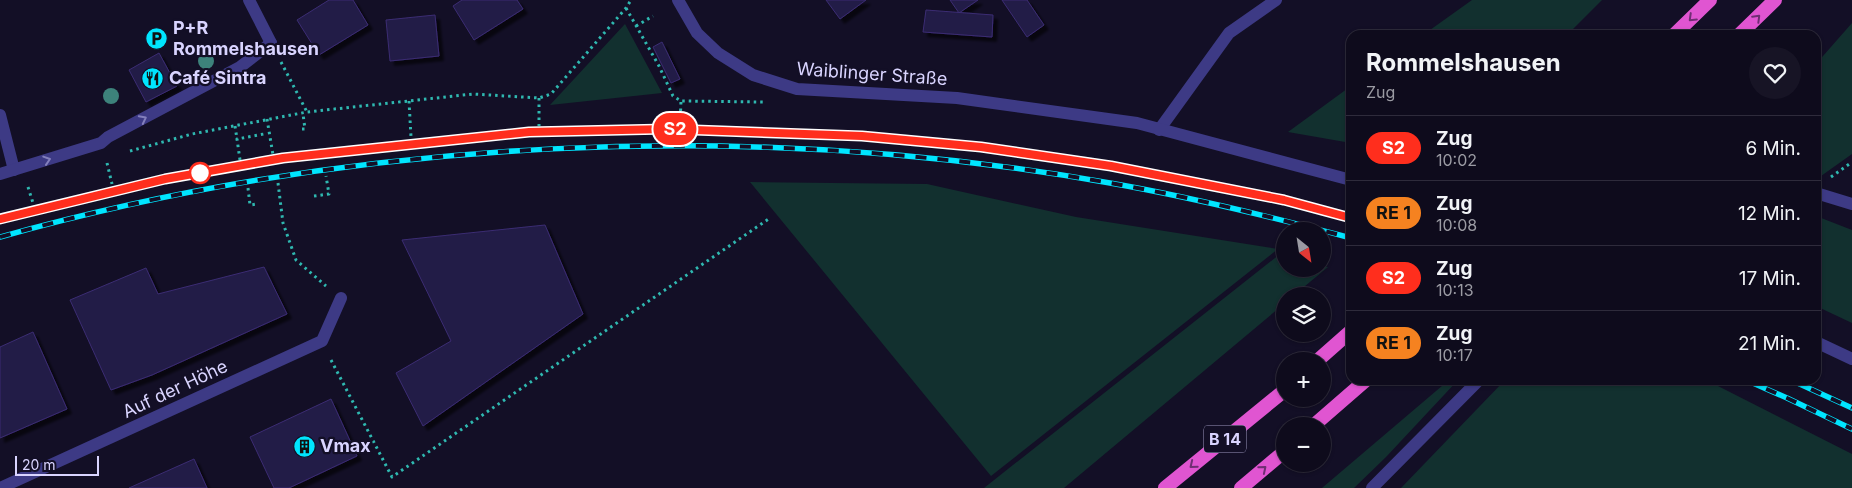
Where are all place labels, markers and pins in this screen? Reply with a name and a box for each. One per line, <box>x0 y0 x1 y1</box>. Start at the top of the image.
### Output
place label: P+R Rommelshausen <box>173 17 319 59</box>
parking icon: P+R Rommelshausen <box>145 26 169 50</box>
restaurant icon: Café Sintra <box>141 66 165 90</box>
place label: Café Sintra <box>169 67 267 88</box>
unlabelled marker <box>189 162 211 184</box>
building icon: Vmax <box>292 434 316 458</box>
place label: Vmax <box>320 435 371 456</box>

